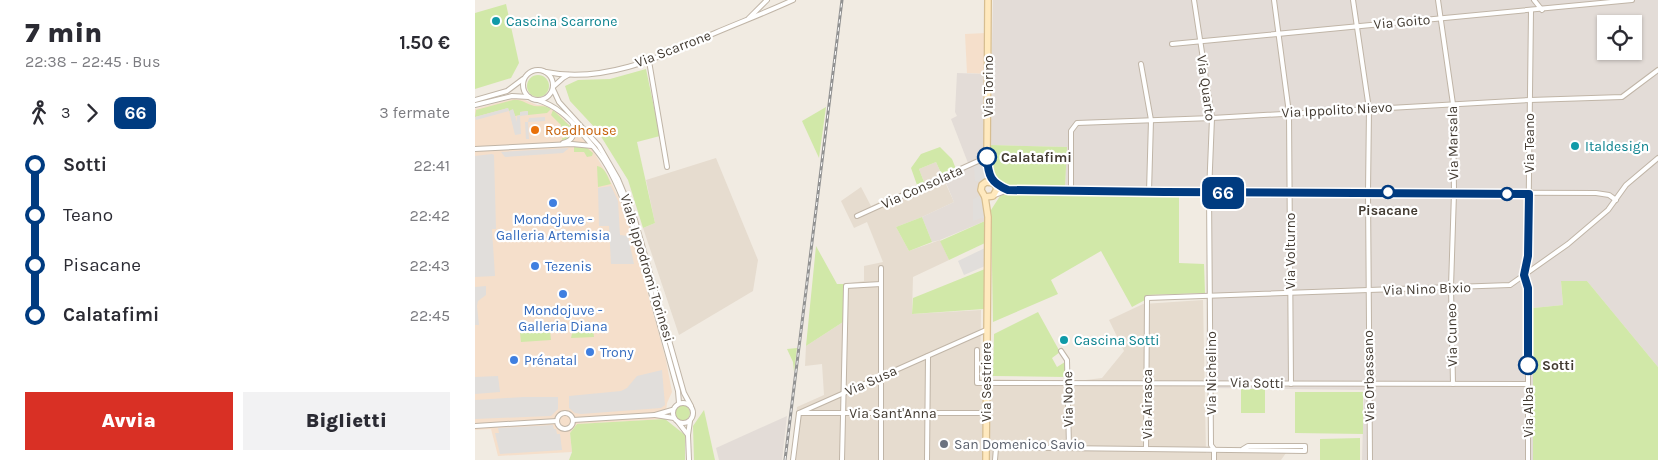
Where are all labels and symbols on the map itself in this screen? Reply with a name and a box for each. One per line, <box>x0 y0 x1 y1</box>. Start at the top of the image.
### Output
street label: Via Goito <box>1373 11 1431 33</box>
place label: Cascina Scarrone <box>506 13 617 30</box>
marker: Cascina Scarrone <box>490 15 502 27</box>
street label: Via Scarrone <box>633 27 713 71</box>
street label: Via Quarto <box>1193 54 1219 122</box>
street label: Via Torino <box>980 55 997 117</box>
street label: Via Ippolito Nievo <box>1281 99 1393 121</box>
street label: Via Marsala <box>1444 106 1462 180</box>
street label: Via Teano <box>1521 113 1538 173</box>
place label: Roadhouse <box>545 122 616 139</box>
marker: Roadhouse <box>529 124 541 136</box>
place label: Italdesign <box>1585 138 1649 155</box>
marker: Italdesign <box>1569 140 1581 152</box>
marker: Calatafimi <box>977 147 997 167</box>
place label: Calatafimi <box>1001 149 1072 166</box>
street label: Via Consolata <box>879 161 965 213</box>
line badge: 66 <box>1201 177 1245 209</box>
marker: Pisacane <box>1381 185 1395 199</box>
unlabelled marker <box>1500 187 1514 201</box>
street label: Viale Ippodromi Torinesi <box>616 192 678 344</box>
marker: Mondojuve - Galleria Artemisia <box>547 197 559 209</box>
place label: Pisacane <box>1358 202 1418 219</box>
place label: Mondojuve - Galleria Artemisia <box>496 211 610 244</box>
street label: Via Volturno <box>1282 213 1299 289</box>
place label: Tezenis <box>545 258 592 275</box>
marker: Tezenis <box>529 260 541 272</box>
street label: Via Nino Bixio <box>1383 279 1471 299</box>
marker: Mondojuve - Galleria Diana <box>557 288 569 300</box>
place label: Mondojuve - Galleria Diana <box>518 302 608 335</box>
street label: Via Cuneo <box>1443 303 1461 367</box>
street label: Via Orbassano <box>1360 330 1378 422</box>
street label: Via Nichelino <box>1203 331 1220 415</box>
place label: Cascina Sotti <box>1074 332 1159 349</box>
marker: Cascina Sotti <box>1058 334 1070 346</box>
street label: Via Sestriere <box>978 342 995 422</box>
place label: Trony <box>600 344 634 361</box>
marker: Trony <box>584 346 596 358</box>
place label: Prénatal <box>524 352 577 369</box>
marker: Prénatal <box>508 354 520 366</box>
marker: Sotti <box>1518 355 1538 375</box>
place label: Sotti <box>1542 357 1575 374</box>
street label: Via Susa <box>842 362 900 400</box>
street label: Via Airasca <box>1139 369 1156 439</box>
street label: Via None <box>1059 371 1077 427</box>
street label: Via Sotti <box>1230 374 1284 392</box>
street label: Via Alba <box>1520 386 1537 438</box>
street label: Via Sant'Anna <box>849 405 937 422</box>
place label: San Domenico Savio <box>954 436 1085 453</box>
marker: San Domenico Savio <box>938 438 950 450</box>

